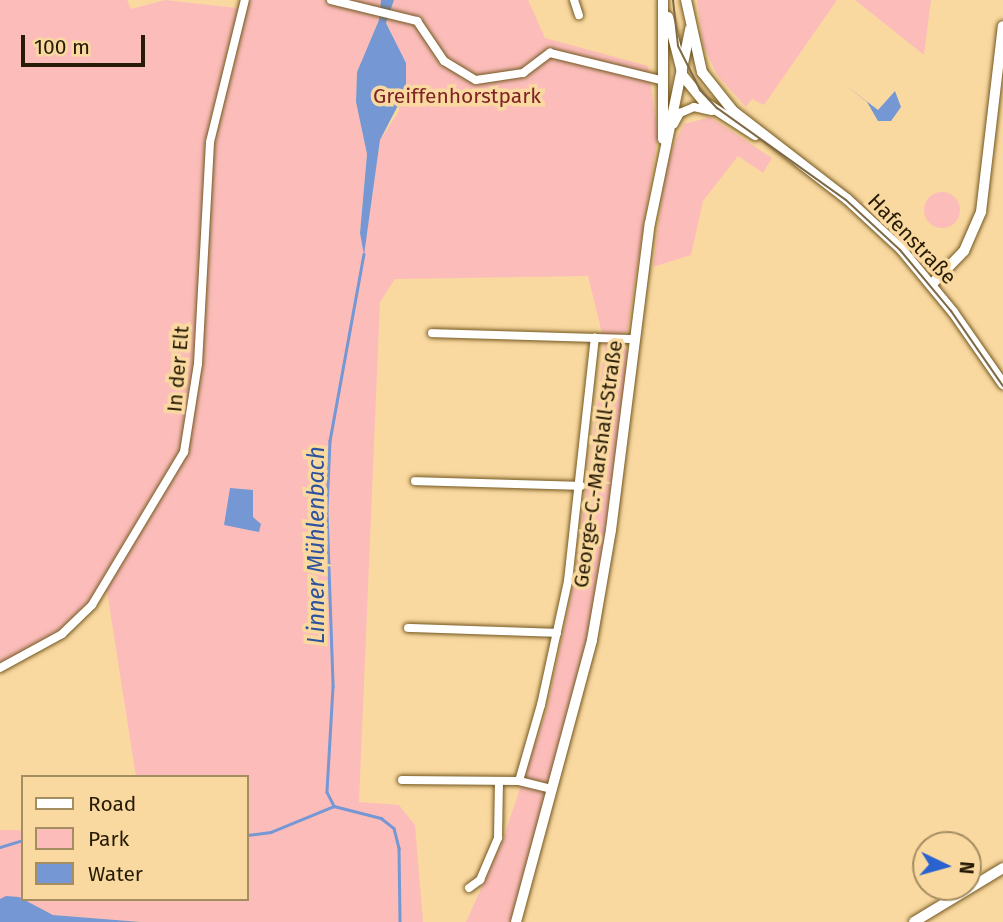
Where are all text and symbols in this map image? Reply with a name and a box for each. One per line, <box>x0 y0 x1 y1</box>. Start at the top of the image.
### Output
scale bar <box>24 21 149 65</box>
text: 100 m <box>34 34 90 60</box>
park label: Greiffenhorstpark <box>373 83 541 109</box>
street label: Hafenstraße <box>863 188 961 290</box>
street label: In der Elt <box>162 325 194 413</box>
street label: George-C.-Marshall-Straße <box>568 339 628 589</box>
water label: Linner Mühlenbach <box>302 446 330 644</box>
legend <box>21 775 248 901</box>
text: Road <box>88 791 136 817</box>
text: Park <box>88 826 129 852</box>
north arrow <box>912 831 982 901</box>
text: N <box>954 860 978 875</box>
text: Water <box>88 861 143 887</box>

